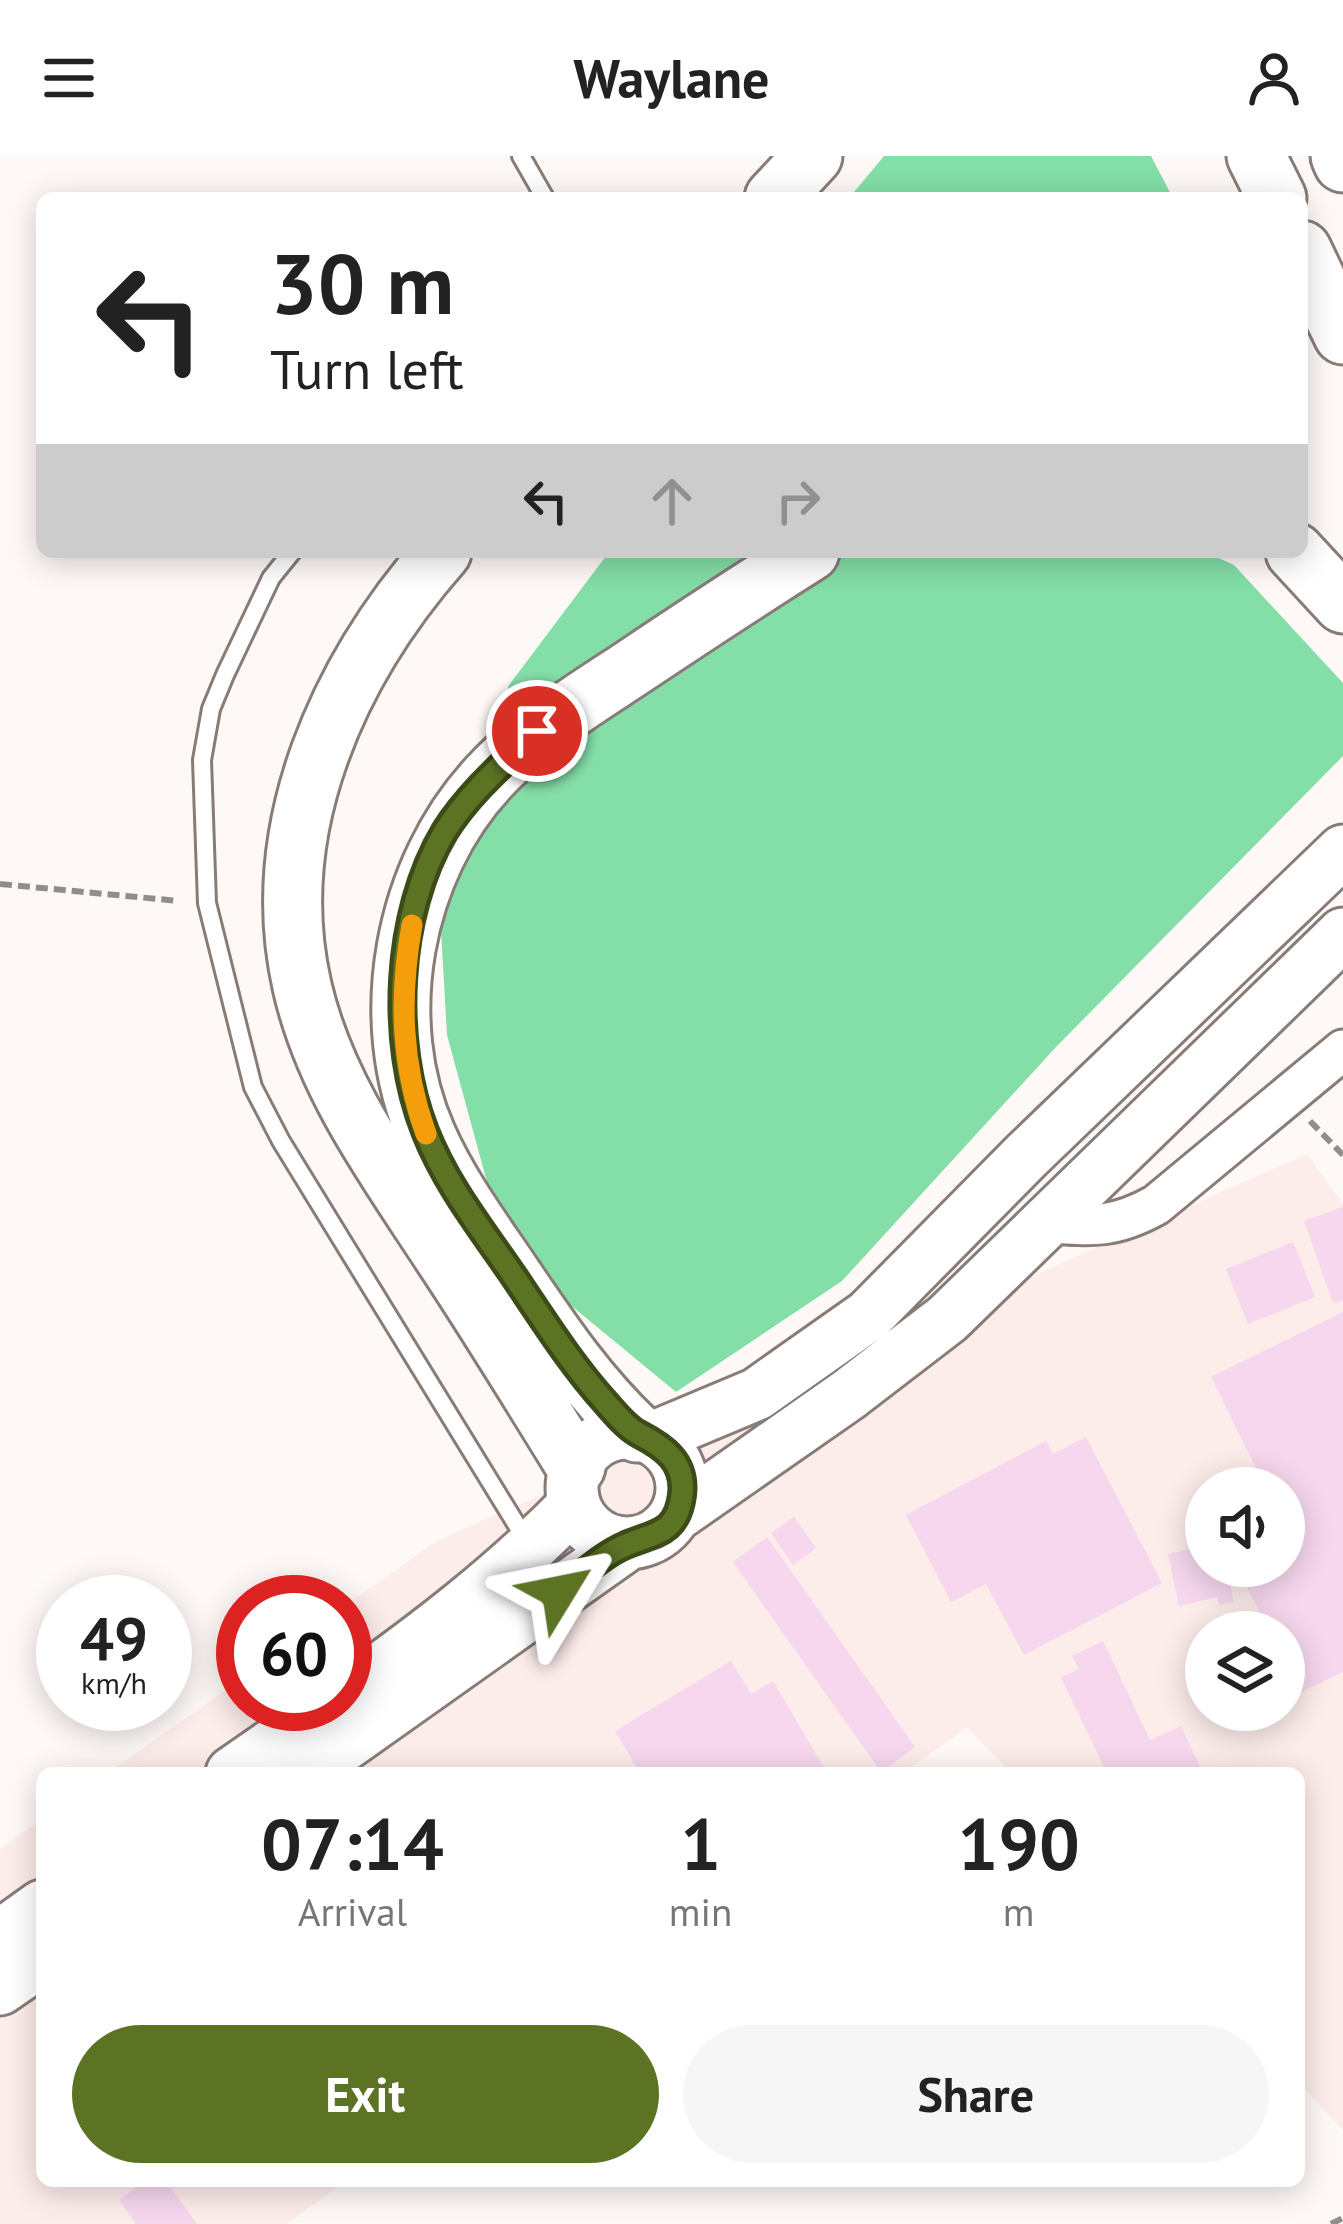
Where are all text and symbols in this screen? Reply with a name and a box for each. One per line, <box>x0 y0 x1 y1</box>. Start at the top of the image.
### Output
text: Waylane <box>573 43 770 113</box>
icon: menu <box>36 45 102 111</box>
icon: person <box>1241 45 1307 111</box>
text: 30 m <box>270 228 454 337</box>
icon: left <box>72 240 228 396</box>
text: Turn left <box>270 334 464 404</box>
icon: left <box>513 468 579 534</box>
icon: ahead <box>639 468 705 534</box>
icon: right <box>765 468 831 534</box>
pin <box>486 680 588 782</box>
icon: arrive <box>504 698 570 764</box>
map controls <box>1185 1467 1305 1731</box>
button: sound <box>1185 1467 1305 1587</box>
position arrow <box>496 1529 622 1655</box>
speed limit sign: 60 <box>216 1575 372 1731</box>
text: 49 <box>80 1599 148 1677</box>
button: layers <box>1185 1611 1305 1731</box>
text: km/h <box>81 1663 147 1702</box>
text: 07:14 <box>261 1797 444 1890</box>
text: 1 <box>680 1797 721 1890</box>
text: 190 <box>957 1797 1080 1890</box>
text: Arrival <box>298 1886 407 1937</box>
text: min <box>669 1886 732 1937</box>
text: m <box>1003 1886 1034 1937</box>
button: Exit <box>72 2025 659 2163</box>
button: Share <box>683 2025 1269 2163</box>

